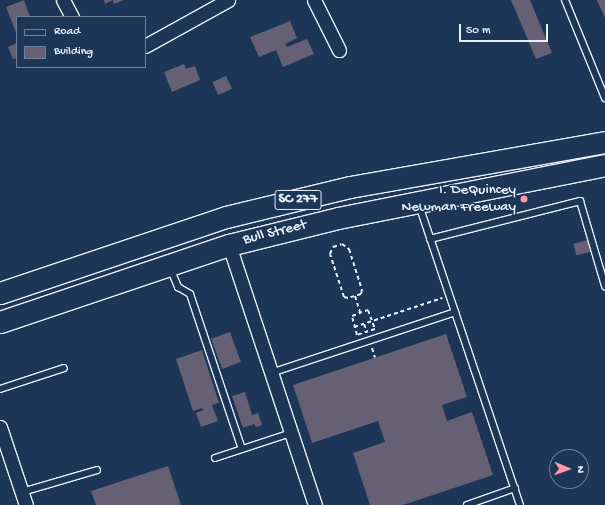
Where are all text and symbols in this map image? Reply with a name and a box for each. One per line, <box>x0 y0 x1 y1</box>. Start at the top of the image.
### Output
legend <box>16 16 146 68</box>
scale bar <box>461 16 550 42</box>
text: 50 m <box>466 24 491 38</box>
text: Road <box>54 25 80 39</box>
text: Building <box>54 45 93 59</box>
place label: I. DeQuincey Newman Freeway <box>401 181 516 216</box>
road number: SC 277 <box>274 188 322 212</box>
marker: I. DeQuincey Newman Freeway <box>519 194 529 204</box>
street label: Bull Street <box>241 216 309 250</box>
north arrow <box>549 449 589 489</box>
text: N <box>574 466 586 473</box>

